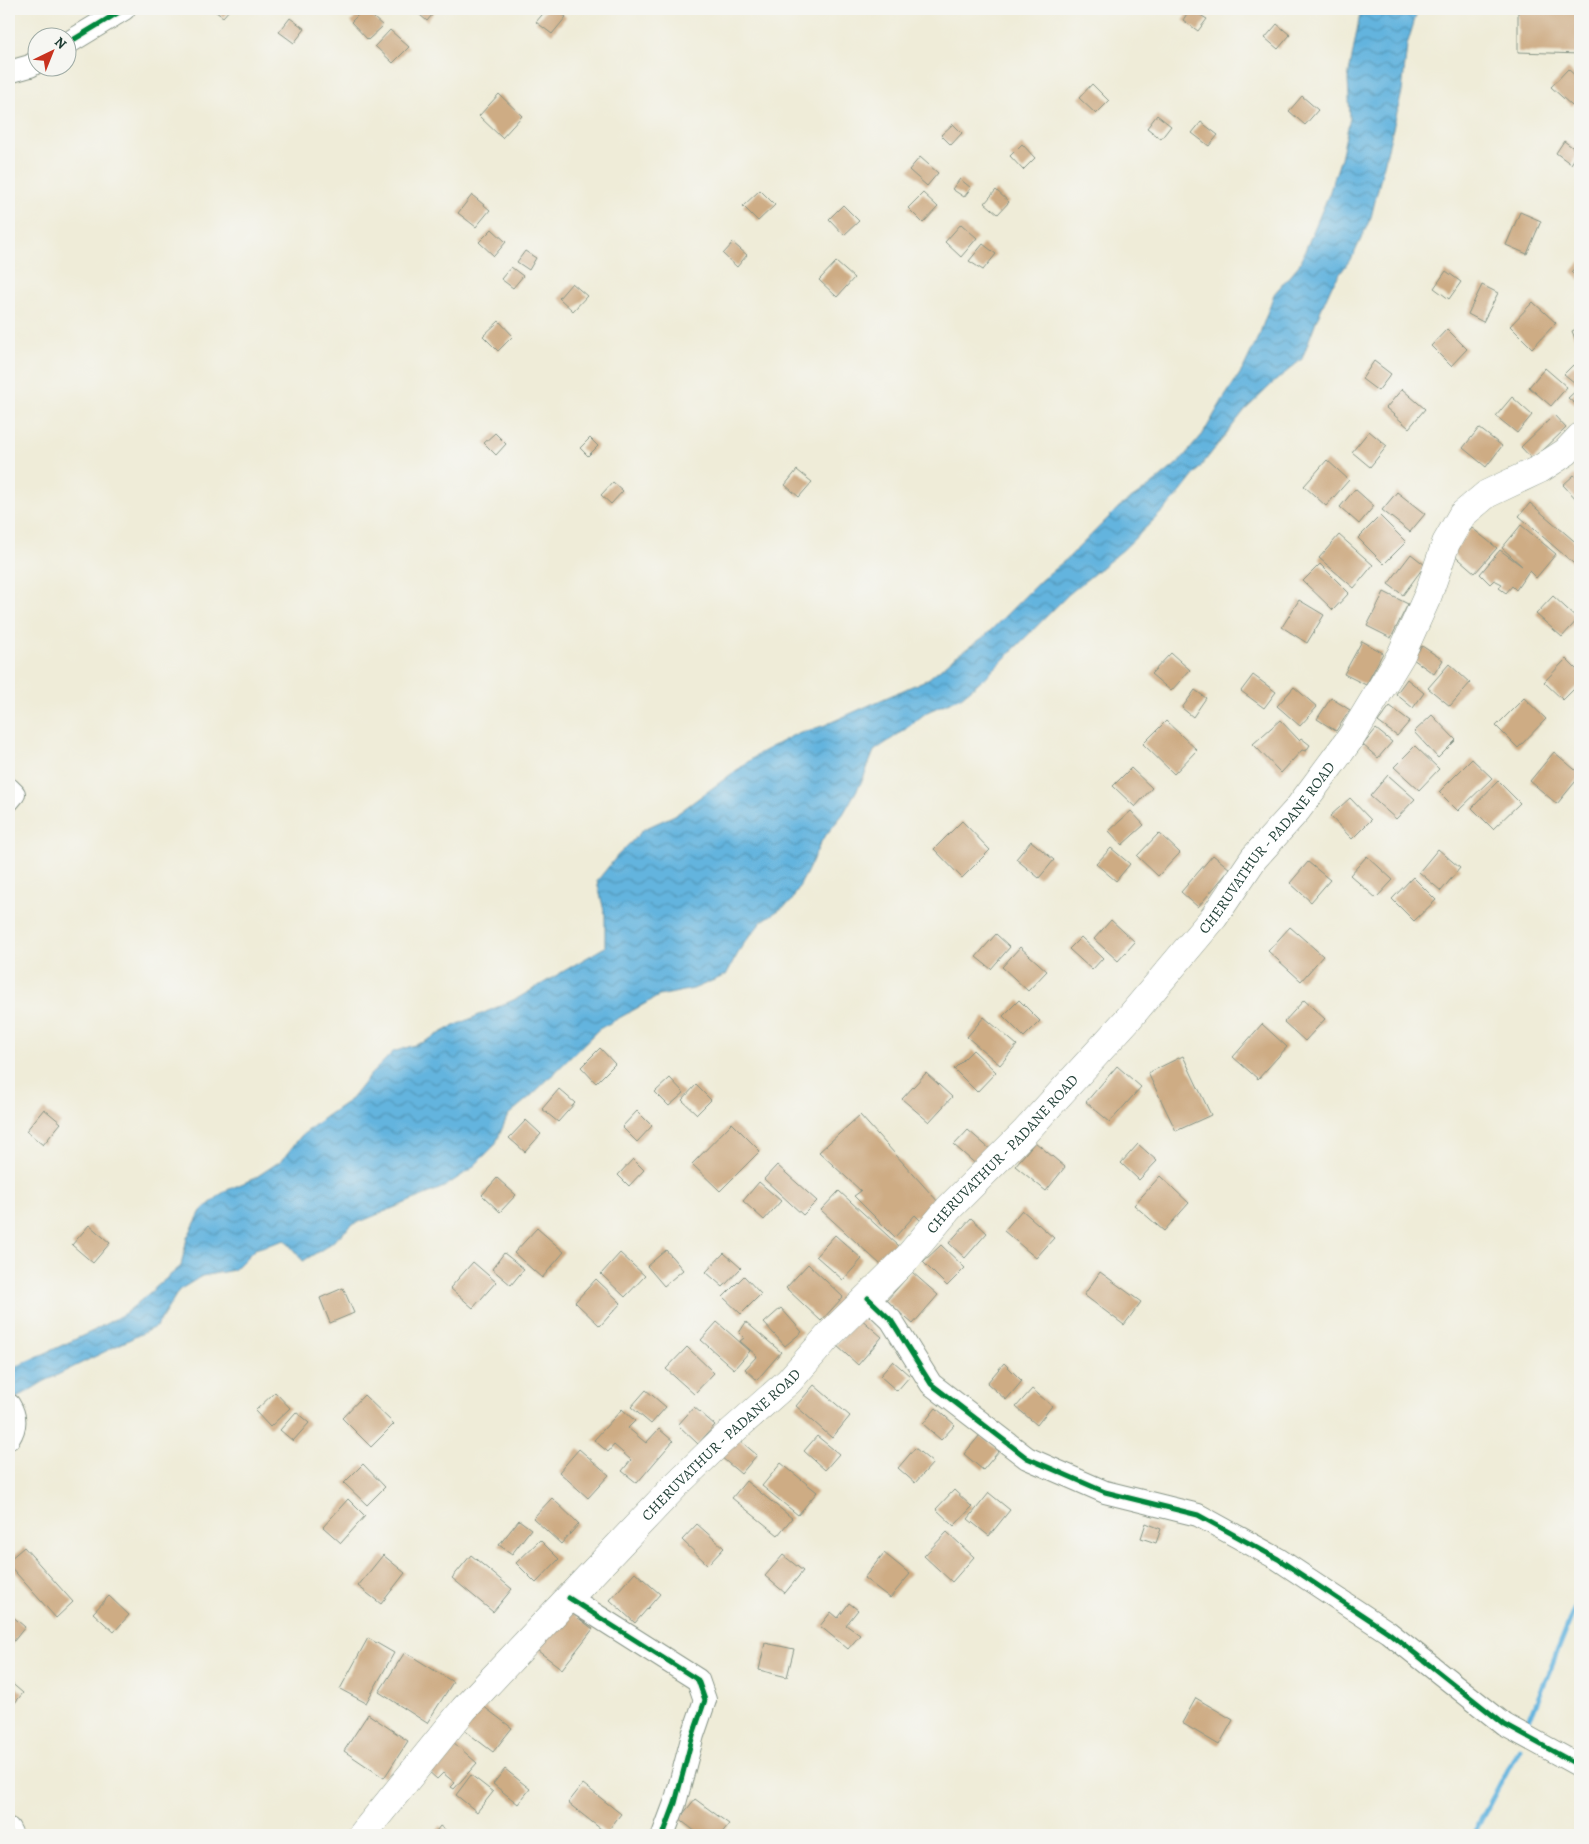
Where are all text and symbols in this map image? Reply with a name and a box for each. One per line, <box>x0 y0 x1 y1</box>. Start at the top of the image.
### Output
north arrow <box>28 28 78 78</box>
text: N <box>50 32 71 53</box>
street label: CHERUVATHUR - PADANE ROAD <box>1194 758 1339 938</box>
street label: CHERUVATHUR - PADANE ROAD <box>922 1070 1083 1238</box>
street label: CHERUVATHUR - PADANE ROAD <box>637 1365 805 1525</box>

